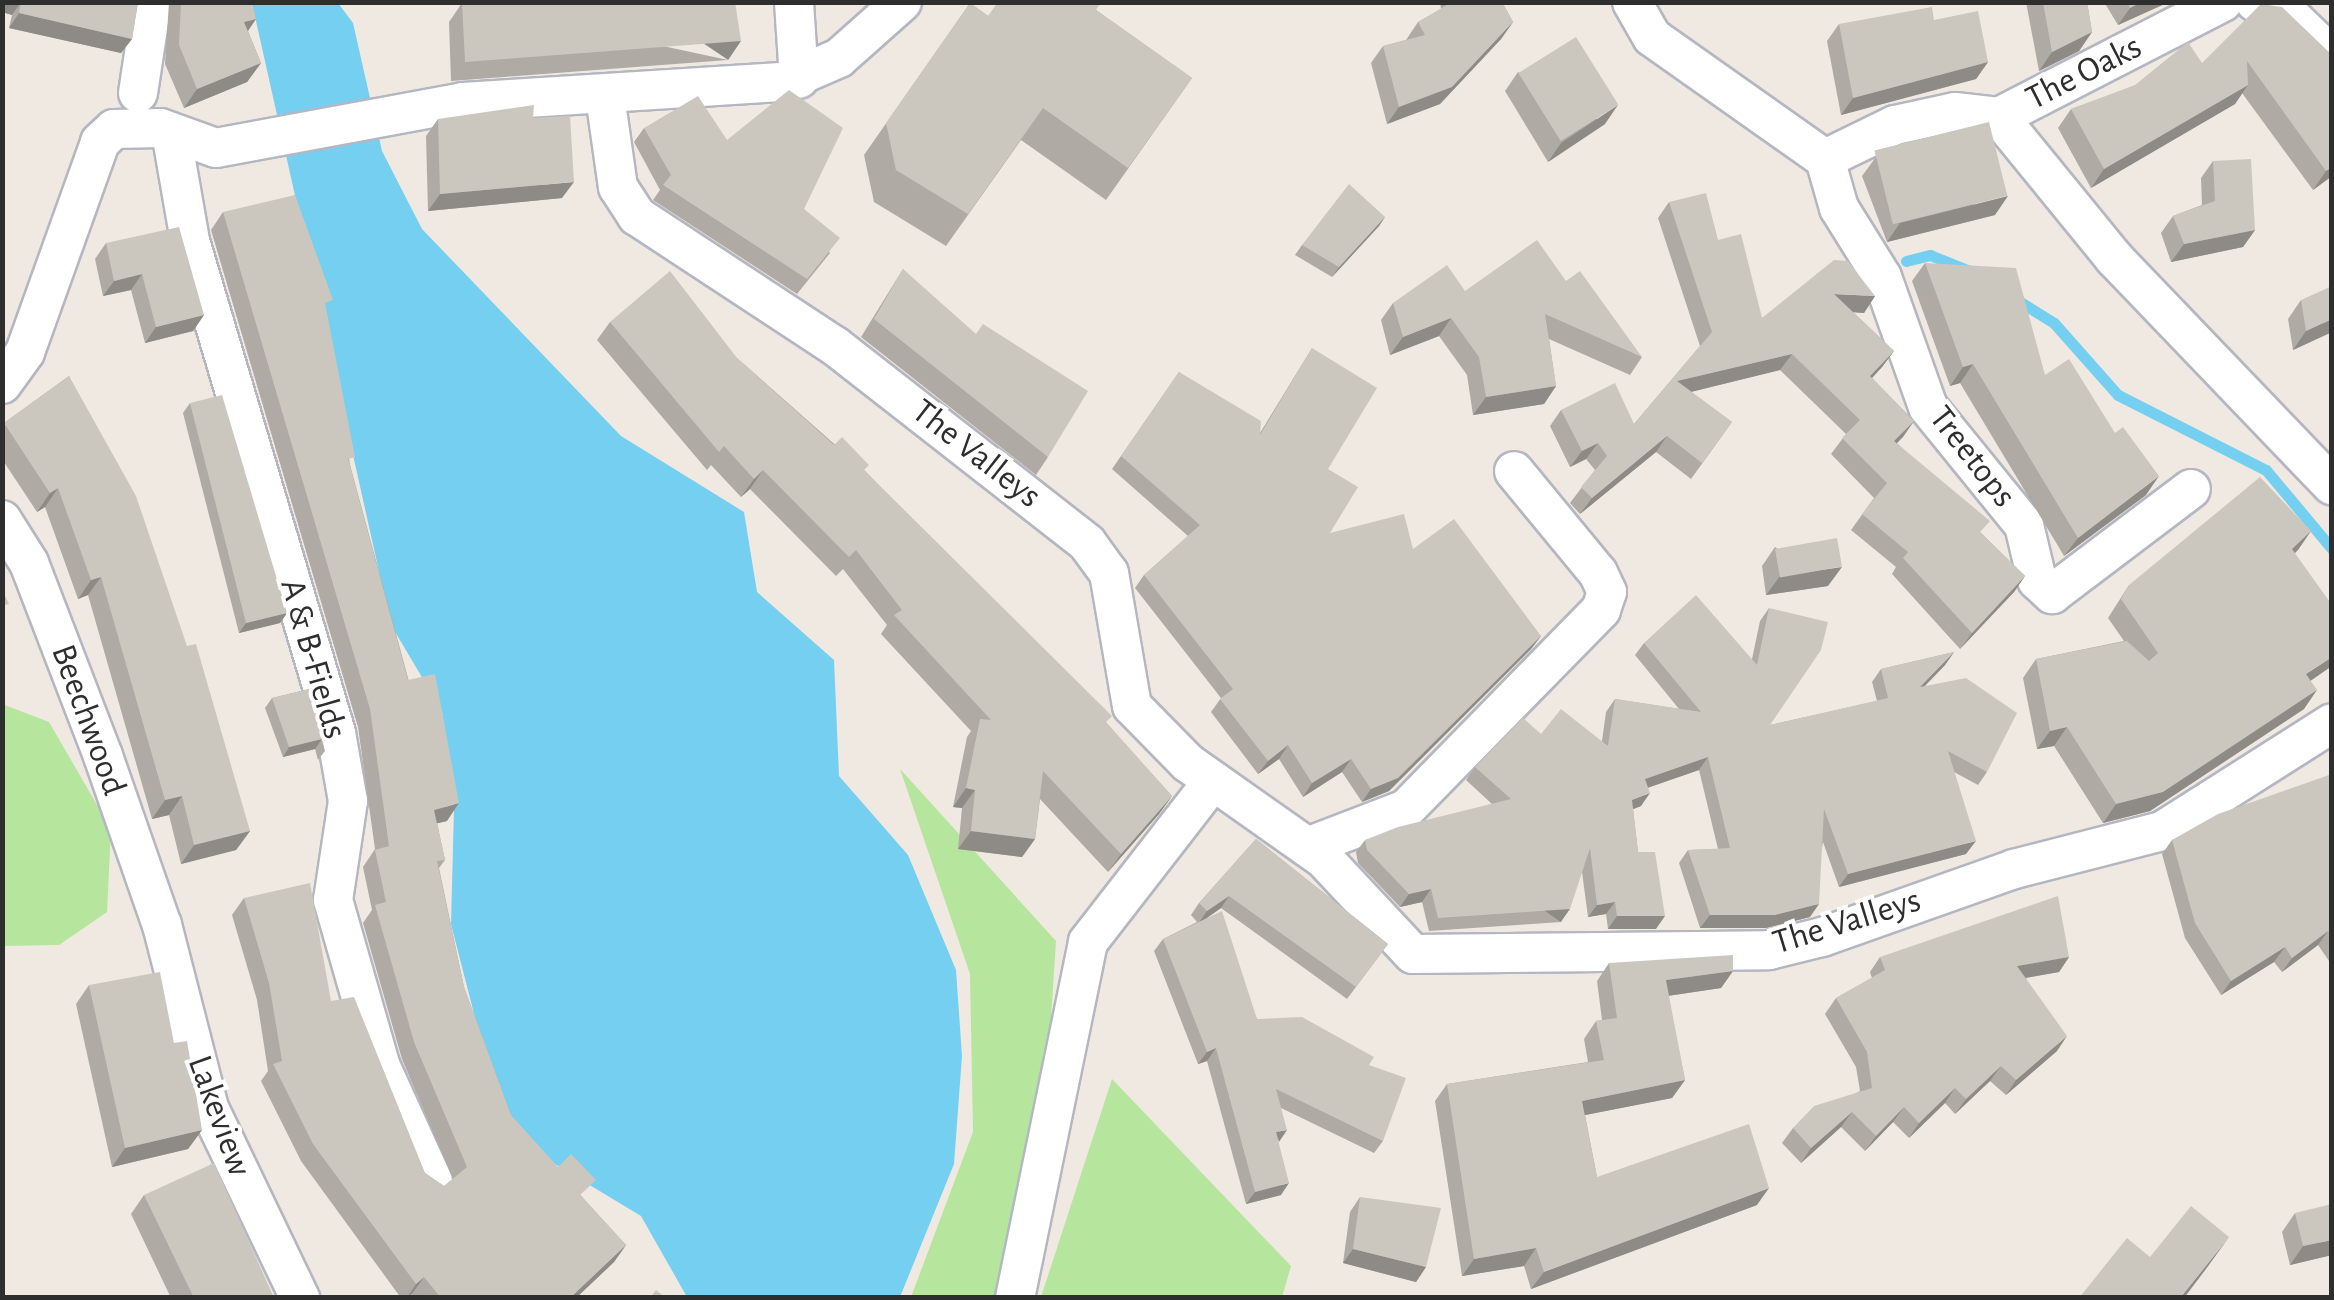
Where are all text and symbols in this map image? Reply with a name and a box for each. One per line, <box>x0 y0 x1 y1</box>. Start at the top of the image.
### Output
street label: The Oaks <box>2019 26 2149 120</box>
street label: The Valleys <box>903 391 1049 517</box>
street label: Treetops <box>1919 398 2025 516</box>
street label: A & B-Fields <box>270 574 356 744</box>
street label: Beechwood <box>41 639 135 801</box>
street label: The Valleys <box>1768 880 1926 964</box>
street label: Lakeview <box>178 1050 260 1182</box>

